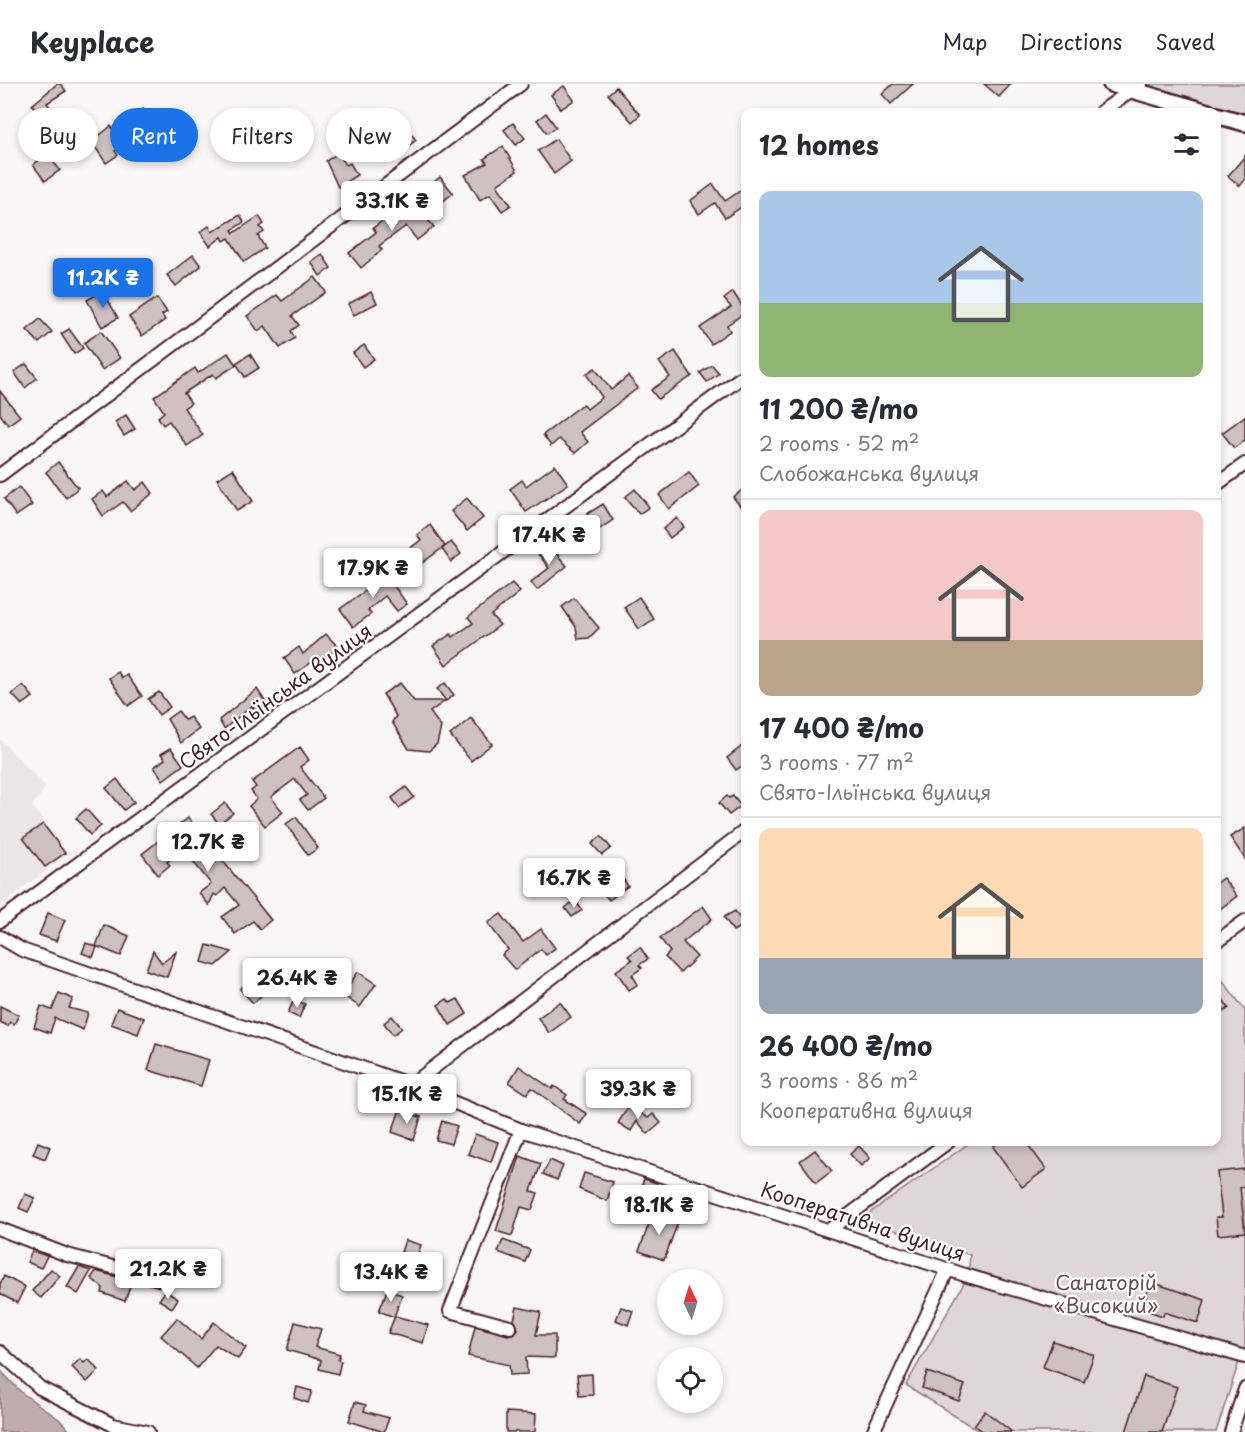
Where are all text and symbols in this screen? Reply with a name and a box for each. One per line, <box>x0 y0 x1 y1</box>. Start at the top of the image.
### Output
text: Keyplace <box>30 20 155 63</box>
text: Map <box>942 25 987 57</box>
text: Directions <box>1020 25 1122 57</box>
text: Saved <box>1155 25 1215 57</box>
chip: Buy <box>18 108 98 162</box>
chip: Rent <box>110 108 198 162</box>
chip: Filters <box>210 108 314 162</box>
chip: New <box>326 108 412 162</box>
text: 12 homes <box>759 125 879 164</box>
icon: filters <box>1170 128 1203 161</box>
pin: 33.1K ₴ <box>337 181 447 232</box>
text: 33.1K ₴ <box>355 185 429 215</box>
icon: home <box>927 230 1035 338</box>
pin: 11.2K ₴ <box>48 258 158 309</box>
text: 11.2K ₴ <box>67 262 139 292</box>
text: 11 200 ₴/mo <box>759 389 918 428</box>
text: 2 rooms · 52 m² <box>759 428 919 458</box>
text: Слобожанська вулиця <box>759 458 979 488</box>
pin: 17.4K ₴ <box>494 515 604 566</box>
text: 17.4K ₴ <box>512 519 586 549</box>
pin: 17.9K ₴ <box>318 548 428 599</box>
icon: home <box>927 549 1035 657</box>
text: 17.9K ₴ <box>337 552 409 582</box>
street label: Свято-Ільїнська вулиця <box>172 616 378 776</box>
text: 17 400 ₴/mo <box>759 708 924 747</box>
text: 3 rooms · 77 m² <box>759 747 914 777</box>
text: Свято-Ільїнська вулиця <box>759 777 991 807</box>
pin: 12.7K ₴ <box>153 822 263 873</box>
text: 12.7K ₴ <box>171 826 245 856</box>
pin: 16.7K ₴ <box>519 858 629 909</box>
text: 16.7K ₴ <box>537 862 611 892</box>
icon: home <box>927 867 1035 975</box>
pin: 26.4K ₴ <box>242 958 352 1009</box>
text: 26.4K ₴ <box>257 962 337 992</box>
text: 26 400 ₴/mo <box>759 1026 932 1065</box>
text: 3 rooms · 86 m² <box>759 1065 918 1095</box>
pin: 39.3K ₴ <box>583 1069 693 1120</box>
text: 39.3K ₴ <box>600 1073 676 1103</box>
pin: 15.1K ₴ <box>352 1074 462 1125</box>
text: 15.1K ₴ <box>372 1078 442 1108</box>
text: Кооперативна вулиця <box>759 1095 973 1125</box>
street label: Кооперативна вулиця <box>757 1174 969 1268</box>
pin: 18.1K ₴ <box>604 1185 714 1236</box>
text: 18.1K ₴ <box>624 1189 694 1219</box>
pin: 21.2K ₴ <box>113 1249 223 1300</box>
pin: 13.4K ₴ <box>336 1252 446 1303</box>
text: 21.2K ₴ <box>129 1253 207 1283</box>
text: 13.4K ₴ <box>354 1256 428 1286</box>
park label: Санаторій «Високий» <box>1054 1267 1158 1320</box>
north arrow <box>657 1269 723 1335</box>
map controls <box>657 1269 723 1413</box>
button: locate <box>657 1347 723 1413</box>

